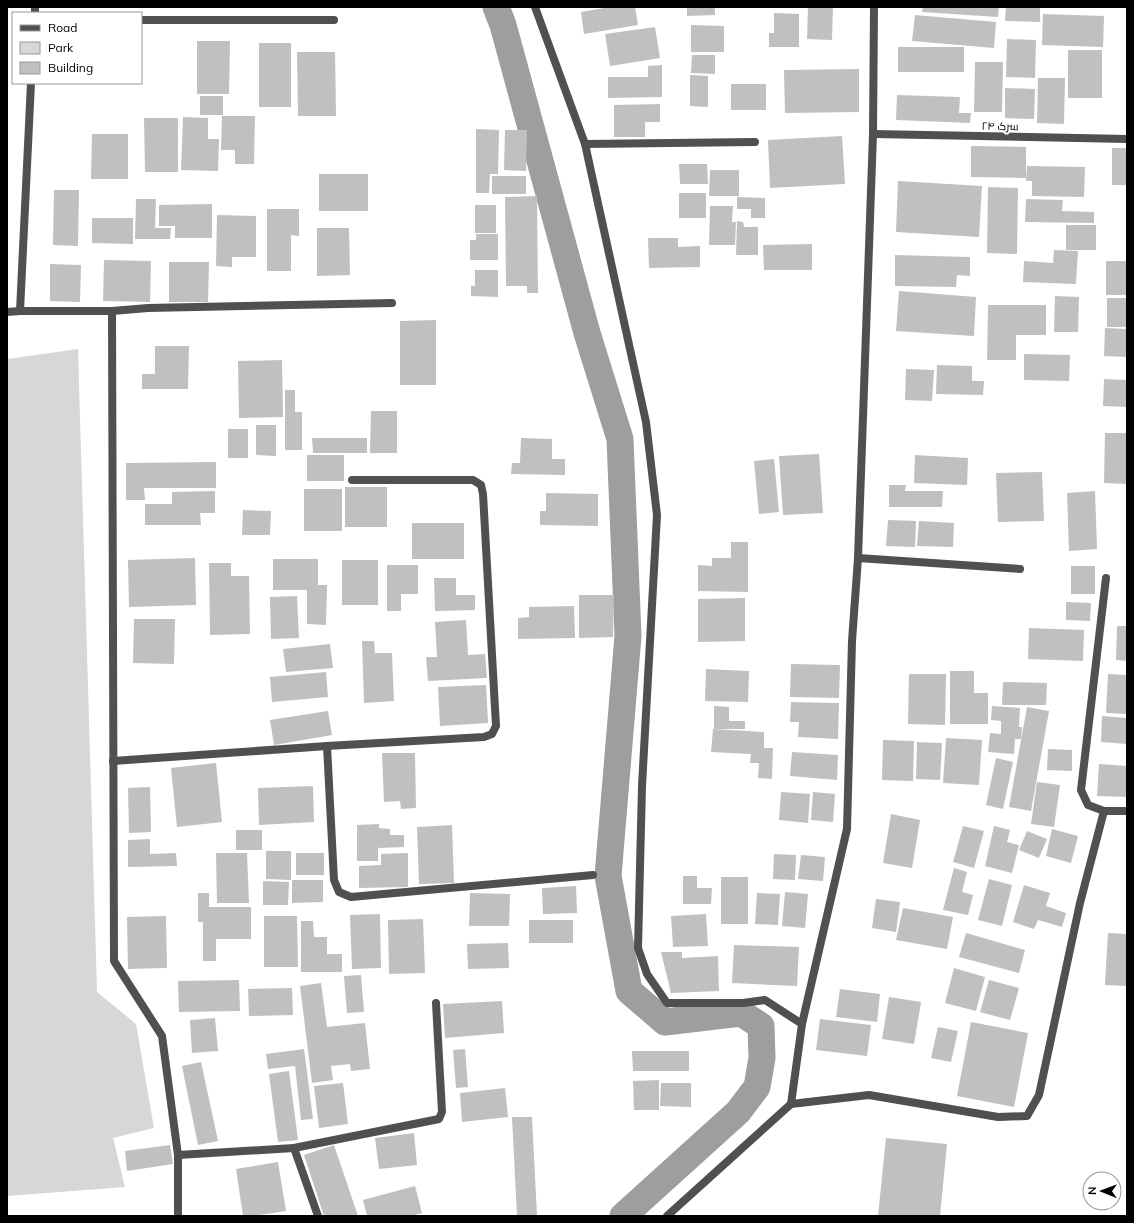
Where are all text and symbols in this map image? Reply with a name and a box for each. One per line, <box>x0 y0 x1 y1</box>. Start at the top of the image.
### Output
legend <box>12 12 142 84</box>
text: Road <box>48 20 77 35</box>
text: Park <box>48 40 74 55</box>
text: Building <box>48 60 93 75</box>
street label: سرک ۲۴ <box>981 119 1019 133</box>
north arrow <box>1082 1171 1122 1211</box>
text: N <box>1085 1187 1099 1195</box>

